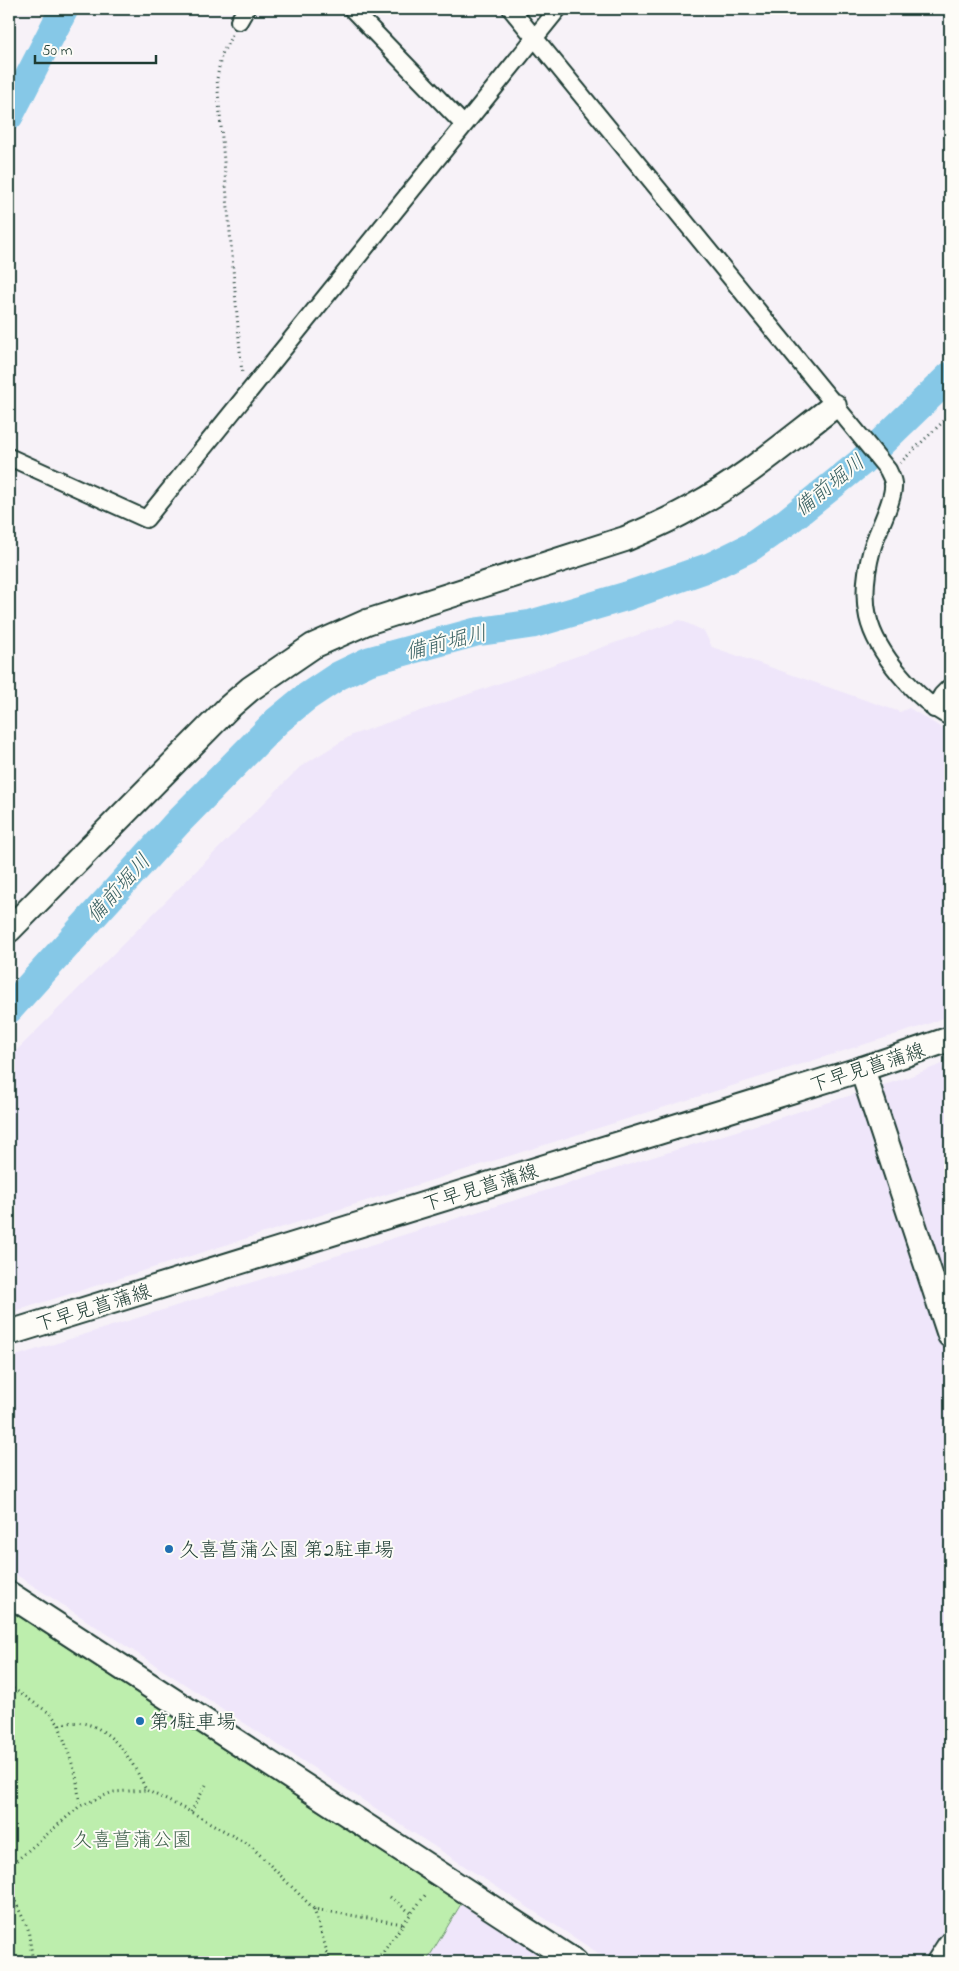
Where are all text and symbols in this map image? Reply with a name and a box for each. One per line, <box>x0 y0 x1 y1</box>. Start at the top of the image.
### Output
scale bar <box>35 32 156 64</box>
text: 50 m <box>42 40 73 62</box>
water label: 備前堀川 <box>788 448 872 525</box>
water label: 備前堀川 <box>402 619 491 669</box>
water label: 備前堀川 <box>80 848 159 931</box>
street label: 下早見菖蒲線 <box>806 1037 929 1102</box>
street label: 下早見菖蒲線 <box>419 1158 542 1221</box>
street label: 下早見菖蒲線 <box>32 1278 155 1341</box>
place label: 久喜菖蒲公園 第2駐車場 <box>179 1537 394 1566</box>
marker: 久喜菖蒲公園 第2駐車場 <box>163 1543 175 1555</box>
place label: 第1駐車場 <box>150 1709 236 1738</box>
marker: 第1駐車場 <box>134 1715 146 1727</box>
park label: 久喜菖蒲公園 <box>72 1827 192 1856</box>

